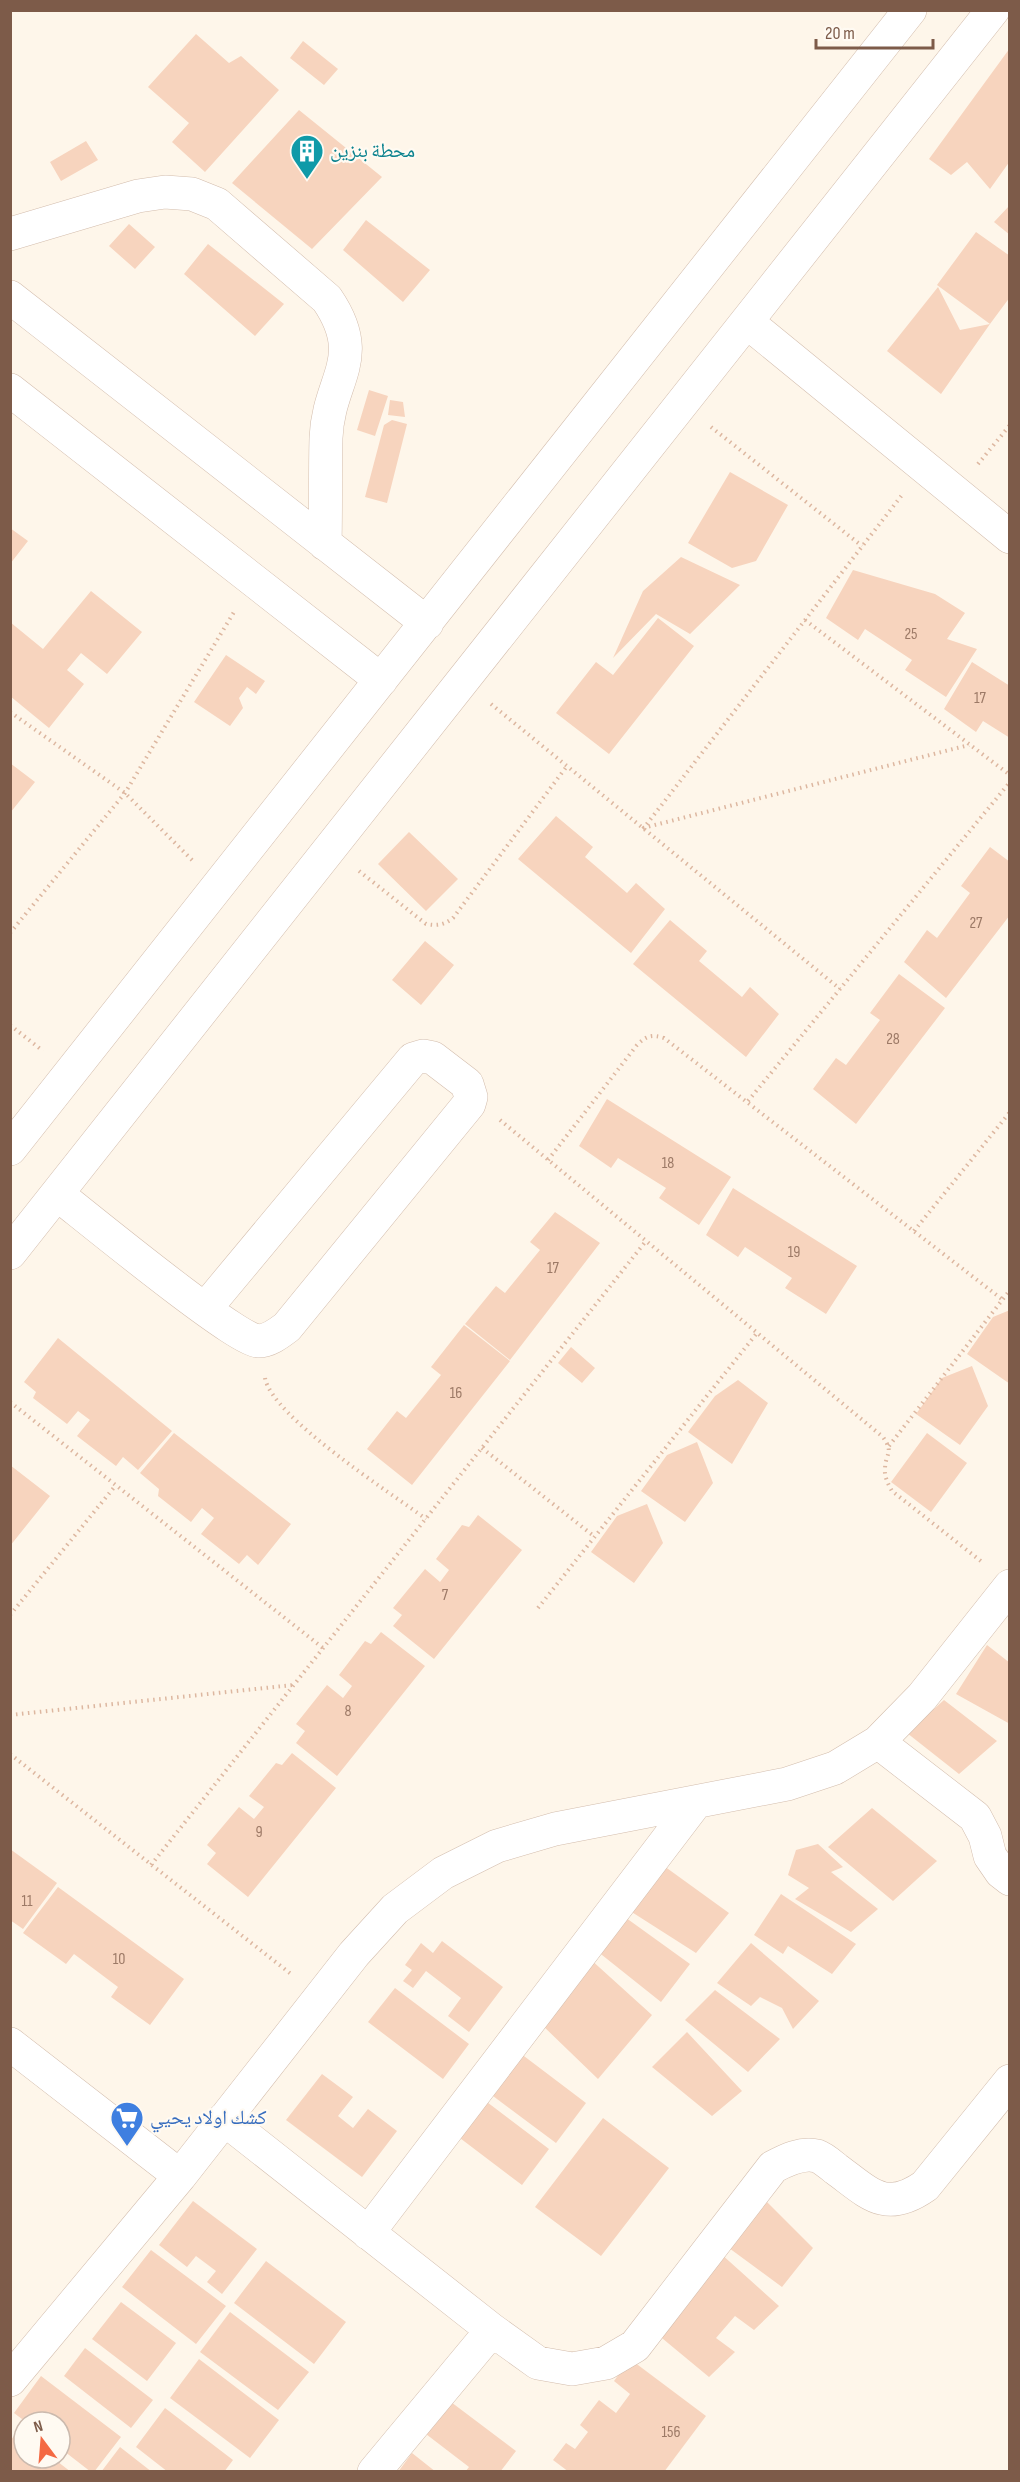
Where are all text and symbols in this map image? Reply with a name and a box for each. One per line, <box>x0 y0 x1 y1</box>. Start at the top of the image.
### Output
scale bar <box>816 12 933 50</box>
text: 20 m <box>825 23 855 44</box>
building icon: محطة بنزين <box>289 133 325 180</box>
place label: محطة بنزين <box>330 139 415 163</box>
house number: 25 <box>904 625 918 644</box>
house number: 17 <box>974 689 987 708</box>
house number: 27 <box>969 914 983 933</box>
house number: 28 <box>886 1030 900 1049</box>
house number: 18 <box>662 1154 674 1173</box>
house number: 19 <box>788 1243 800 1262</box>
house number: 17 <box>547 1259 560 1278</box>
house number: 16 <box>450 1384 462 1403</box>
house number: 7 <box>442 1586 449 1605</box>
house number: 8 <box>344 1702 352 1721</box>
house number: 9 <box>255 1823 263 1842</box>
house number: 11 <box>21 1892 33 1911</box>
house number: 10 <box>113 1950 125 1969</box>
supermarket icon: كشك اولاد يحيي <box>109 2100 145 2147</box>
place label: كشك اولاد يحيي <box>150 2106 267 2133</box>
north arrow <box>12 2410 72 2470</box>
text: N <box>32 2417 45 2437</box>
house number: 156 <box>661 2423 681 2442</box>

